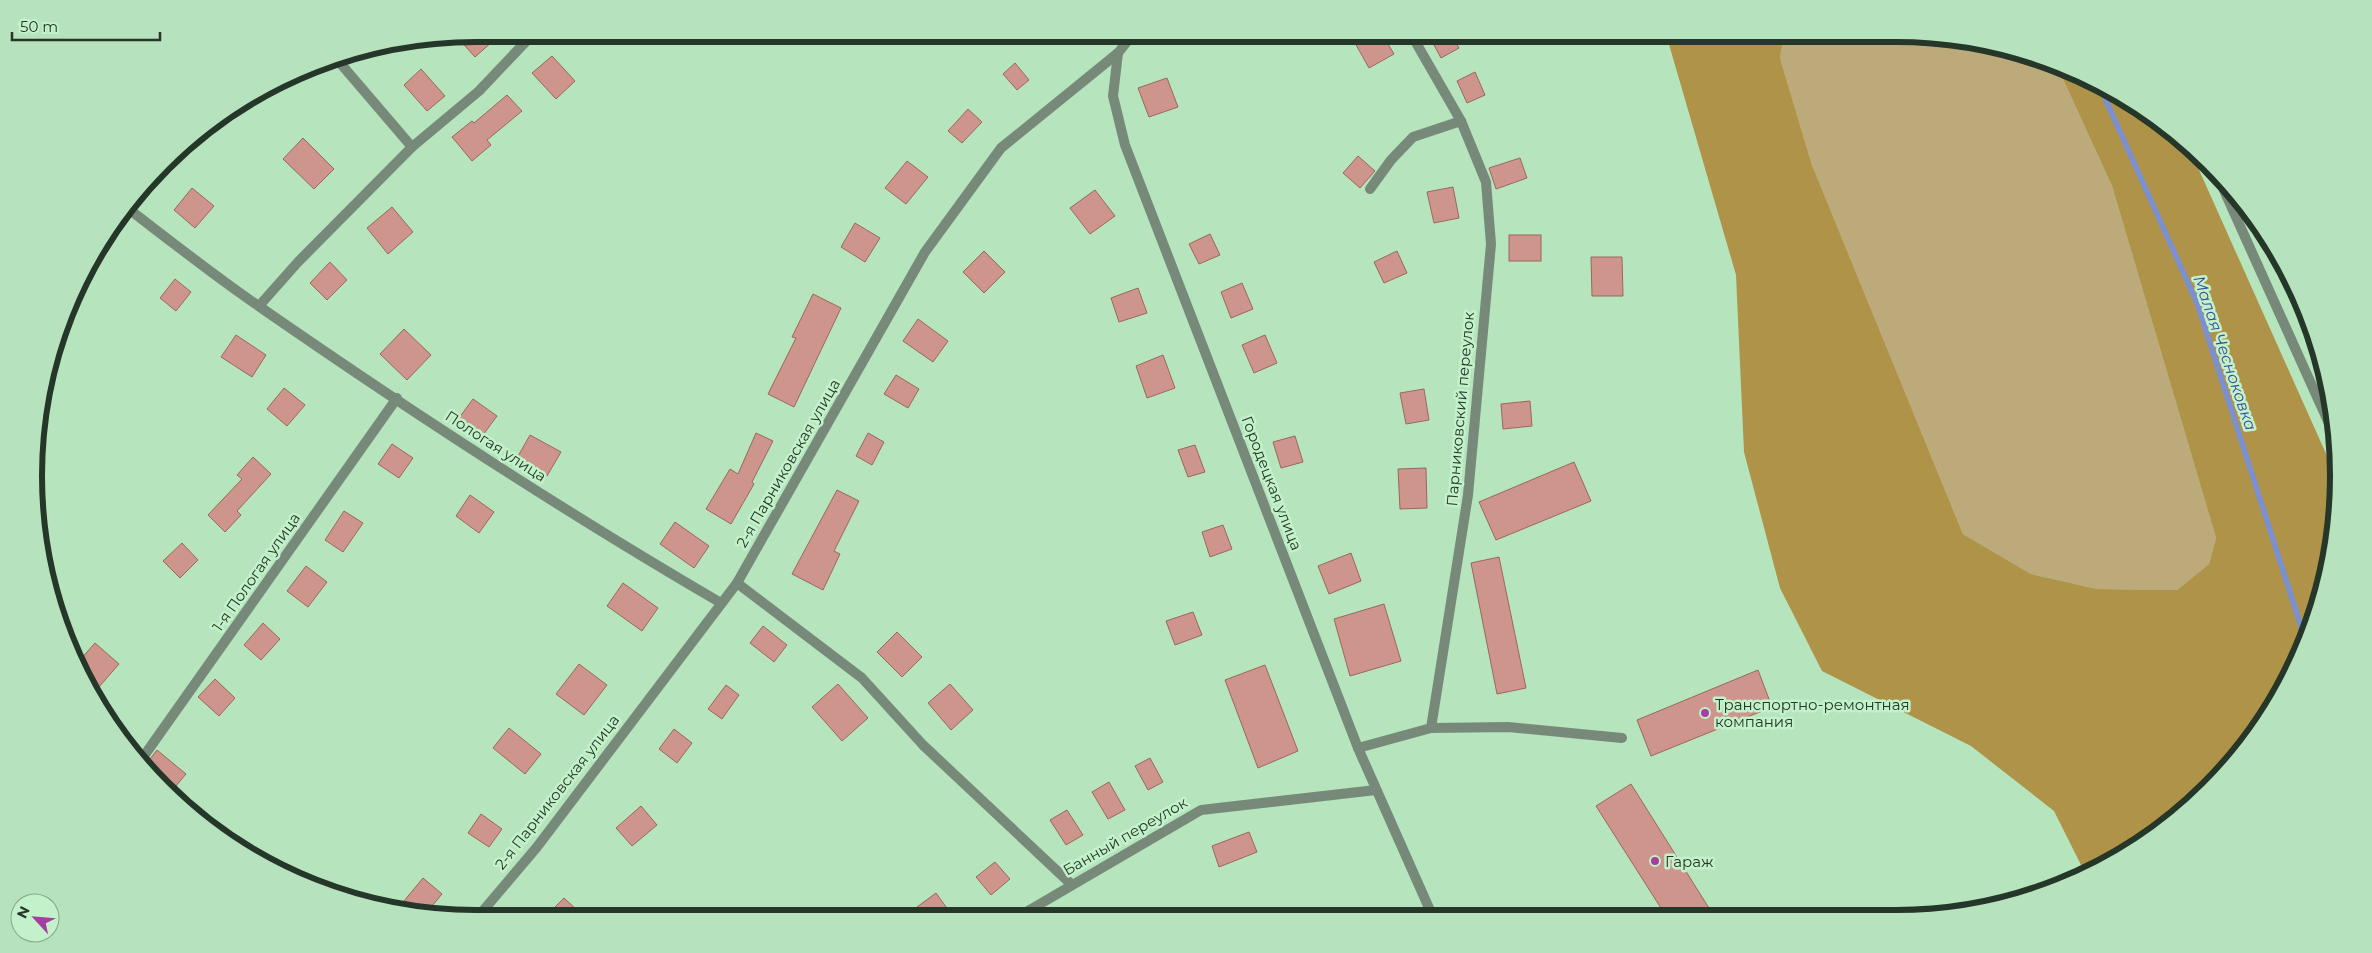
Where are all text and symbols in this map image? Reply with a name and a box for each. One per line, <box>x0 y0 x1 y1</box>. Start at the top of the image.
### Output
scale bar <box>12 10 160 42</box>
text: 50 m <box>20 17 58 36</box>
water label: Малая Чесноковка <box>2190 273 2260 433</box>
street label: Парниковский переулок <box>1442 311 1478 507</box>
street label: 2-я Парниковская улица <box>732 375 844 551</box>
street label: Пологая улица <box>442 406 550 486</box>
street label: Городецкая улица <box>1238 413 1306 553</box>
street label: 1-я Пологая улица <box>208 509 304 635</box>
place label: Транспортно-ремонтная компания <box>1715 695 1910 731</box>
marker: Транспортно-ремонтная компания <box>1699 707 1711 719</box>
street label: 2-я Парниковская улица <box>491 711 623 873</box>
street label: Банный переулок <box>1059 793 1191 879</box>
place label: Гараж <box>1665 852 1714 871</box>
marker: Гараж <box>1649 855 1661 867</box>
north arrow <box>10 893 60 943</box>
text: N <box>13 903 34 921</box>

